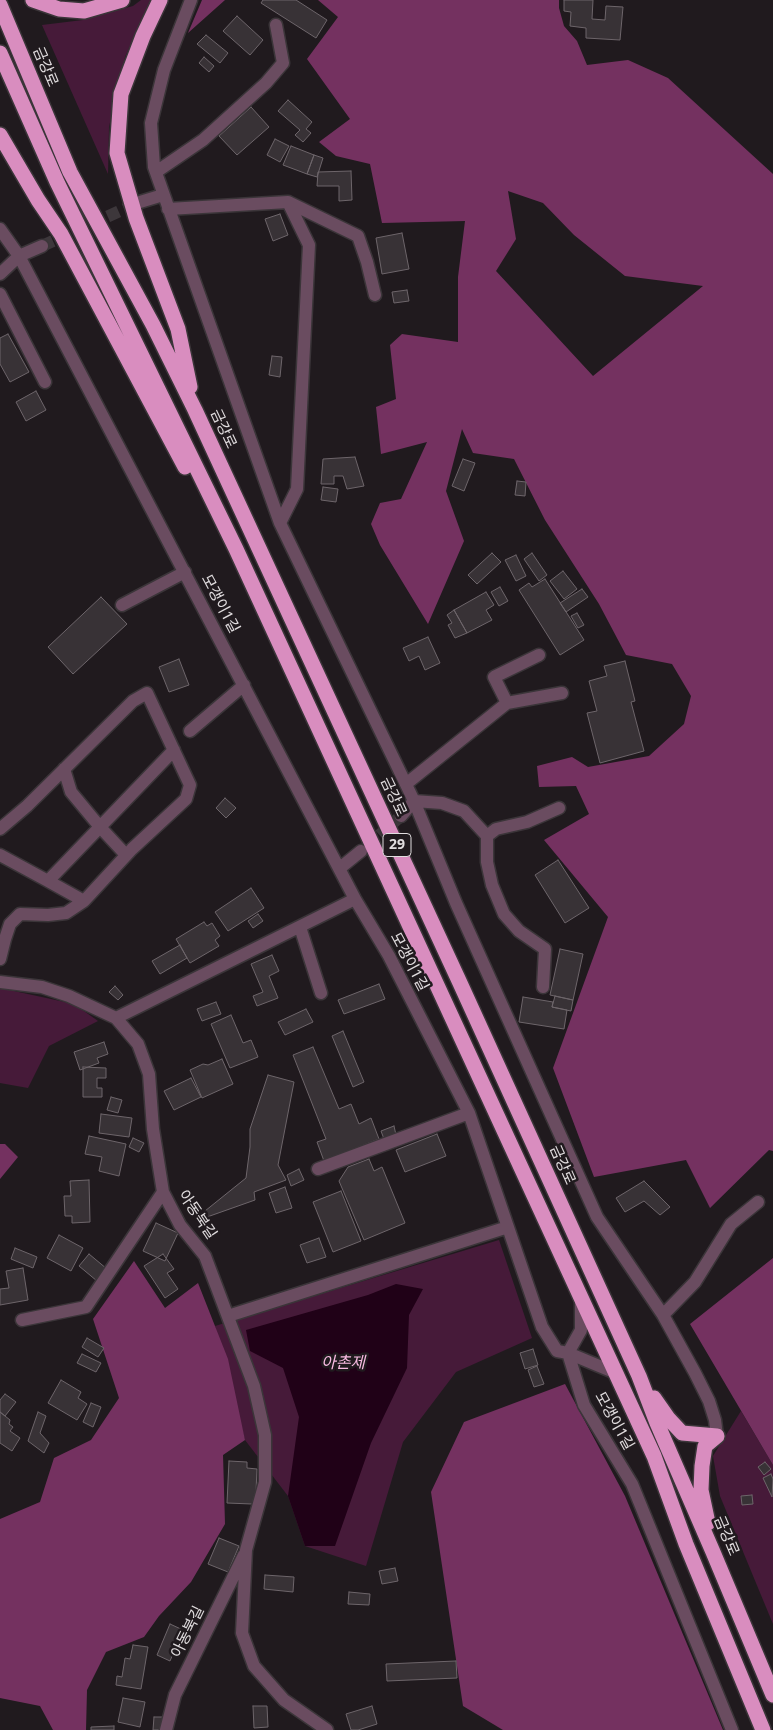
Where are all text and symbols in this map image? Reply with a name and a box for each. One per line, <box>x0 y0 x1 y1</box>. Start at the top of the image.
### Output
street label: 금강로 <box>29 44 61 90</box>
street label: 금강로 <box>206 406 240 452</box>
street label: 모갱이1길 <box>197 572 243 636</box>
street label: 금강로 <box>376 774 410 820</box>
road number: 29 <box>383 834 411 856</box>
street label: 모갱이1길 <box>386 930 432 994</box>
street label: 금강로 <box>545 1142 579 1188</box>
street label: 아동북길 <box>174 1187 220 1243</box>
water label: 아촌제 <box>321 1353 365 1373</box>
street label: 모갱이1길 <box>591 1389 637 1453</box>
street label: 금강로 <box>710 1513 742 1559</box>
street label: 아동북길 <box>168 1603 208 1661</box>

